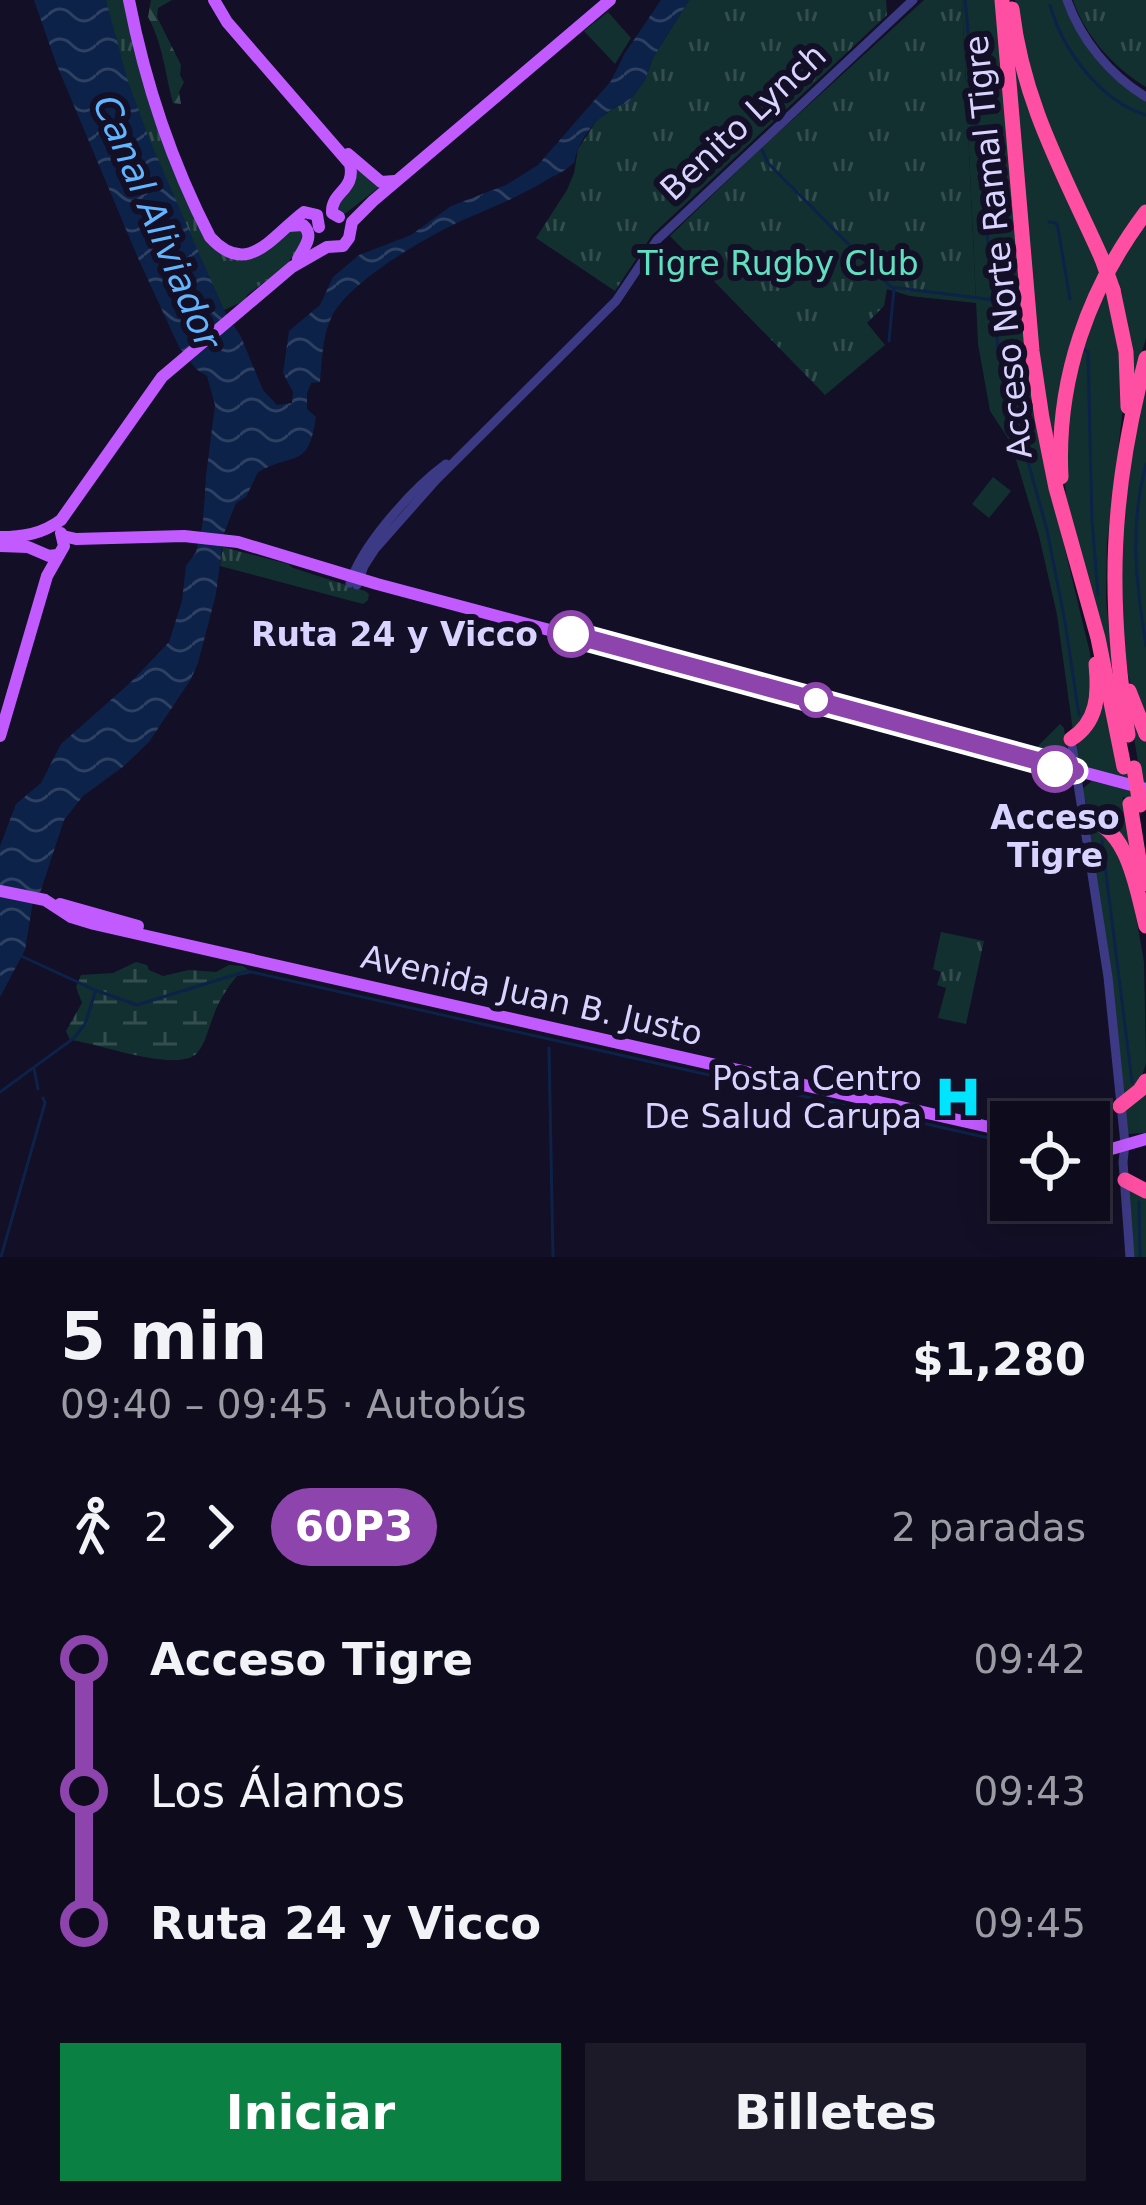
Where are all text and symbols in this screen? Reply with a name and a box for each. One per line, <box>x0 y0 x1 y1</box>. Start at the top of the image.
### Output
street label: Acceso Norte Ramal Tigre <box>956 33 1040 461</box>
street label: Benito Lynch <box>652 36 834 208</box>
water label: Canal Aliviador <box>85 89 230 357</box>
park label: Tigre Rugby Club <box>636 244 919 283</box>
marker: Ruta 24 y Vicco <box>549 612 593 656</box>
place label: Ruta 24 y Vicco <box>251 615 538 654</box>
unlabelled marker <box>800 684 832 716</box>
marker: Acceso Tigre <box>1033 747 1077 791</box>
place label: Acceso Tigre <box>990 798 1120 875</box>
street label: Avenida Juan B. Justo <box>358 937 706 1053</box>
place label: Posta Centro De Salud Carupa <box>644 1059 922 1136</box>
hospital icon: Posta Centro De Salud Carupa <box>933 1072 983 1122</box>
map controls <box>990 1101 1110 1221</box>
button: locate <box>990 1101 1110 1221</box>
text: 5 min <box>60 1298 267 1375</box>
text: $1,280 <box>912 1333 1086 1386</box>
text: 09:40 – 09:45 · Autobús <box>60 1382 527 1427</box>
icon: walk <box>60 1494 126 1560</box>
icon: forward <box>187 1494 253 1560</box>
text: 60P3 <box>295 1502 413 1551</box>
text: 2 <box>144 1505 169 1550</box>
text: 2 paradas <box>891 1505 1086 1550</box>
text: Acceso Tigre <box>150 1633 473 1686</box>
text: 09:42 <box>974 1637 1086 1682</box>
text: Los Álamos <box>150 1765 405 1818</box>
text: 09:43 <box>974 1769 1086 1814</box>
text: Ruta 24 y Vicco <box>150 1897 541 1950</box>
text: 09:45 <box>974 1901 1086 1946</box>
button: Iniciar <box>60 2043 561 2181</box>
button: Billetes <box>585 2043 1086 2181</box>

